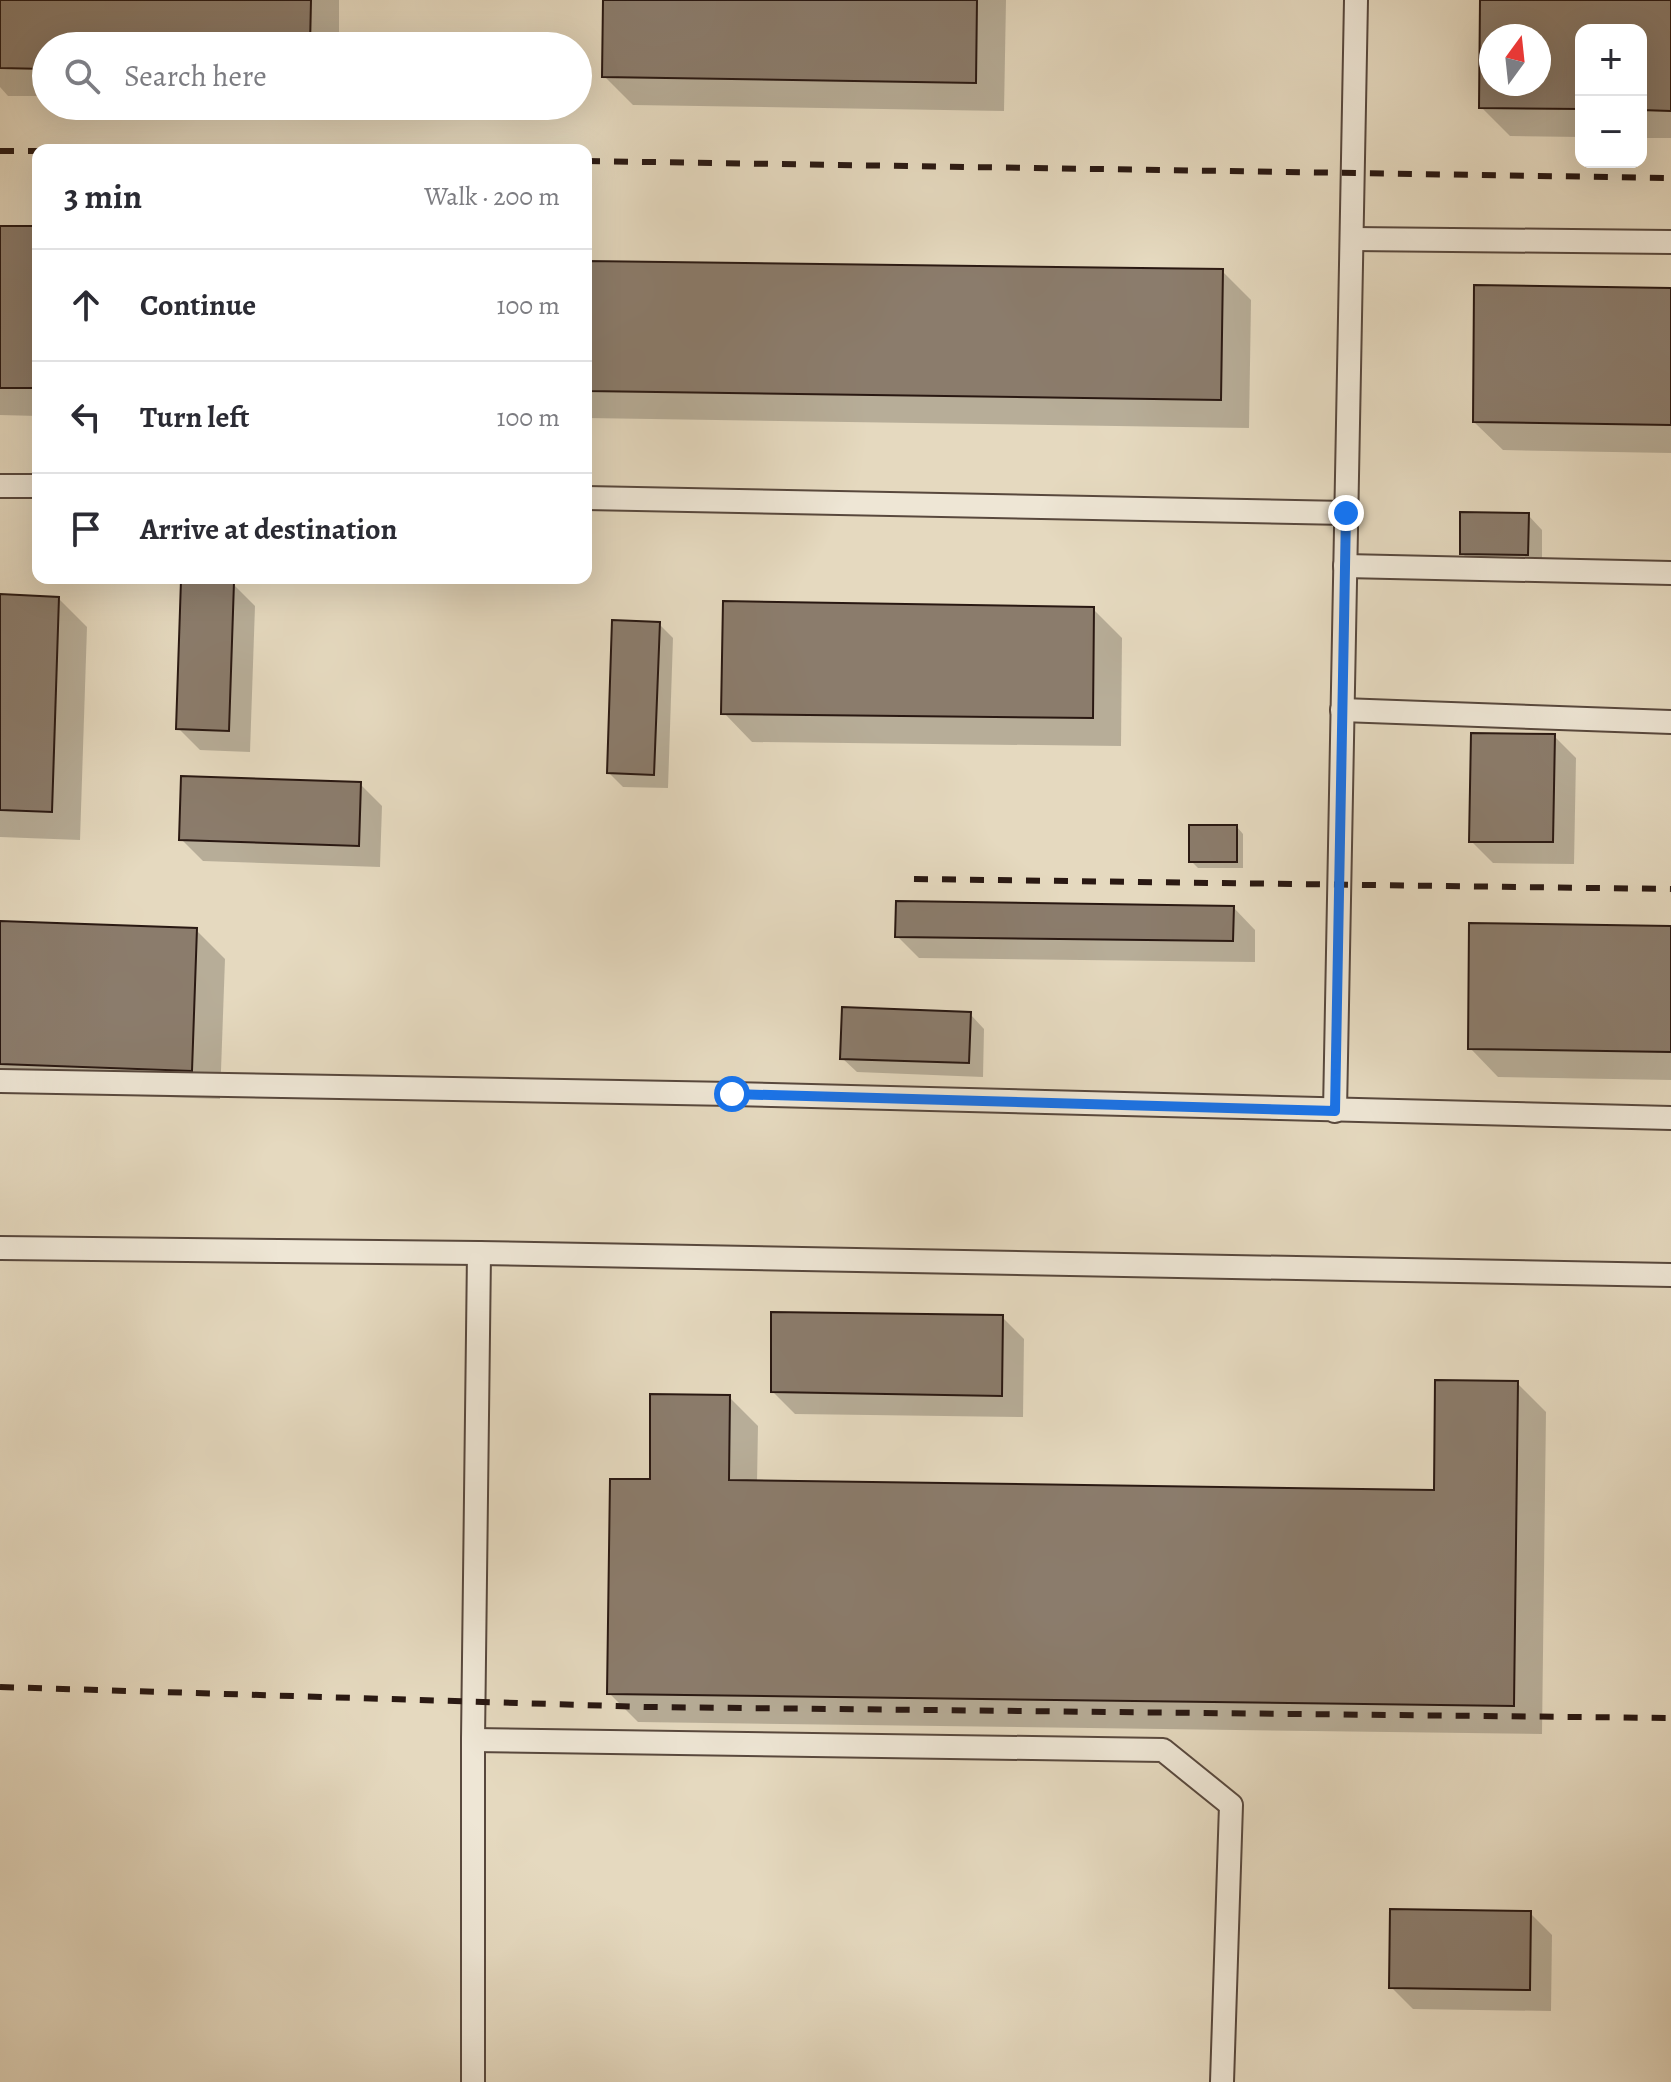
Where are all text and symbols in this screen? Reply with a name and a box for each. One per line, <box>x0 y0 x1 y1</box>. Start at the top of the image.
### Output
north arrow <box>1479 24 1551 96</box>
map controls <box>1575 24 1647 168</box>
button: + <box>1575 24 1647 96</box>
search box <box>32 32 592 120</box>
icon: search <box>60 54 104 98</box>
text: Search here <box>124 56 267 96</box>
button: − <box>1575 96 1647 168</box>
text: 3 min <box>64 173 142 220</box>
text: Walk · 200 m <box>424 179 560 214</box>
icon: ahead <box>64 283 108 327</box>
text: Continue <box>140 285 256 325</box>
text: 100 m <box>497 288 560 323</box>
icon: left <box>64 395 108 439</box>
text: Turn left <box>140 397 249 437</box>
text: 100 m <box>497 400 560 435</box>
route end <box>1328 495 1364 531</box>
icon: arrive <box>64 507 108 551</box>
text: Arrive at destination <box>140 509 397 549</box>
route start <box>714 1076 750 1112</box>

